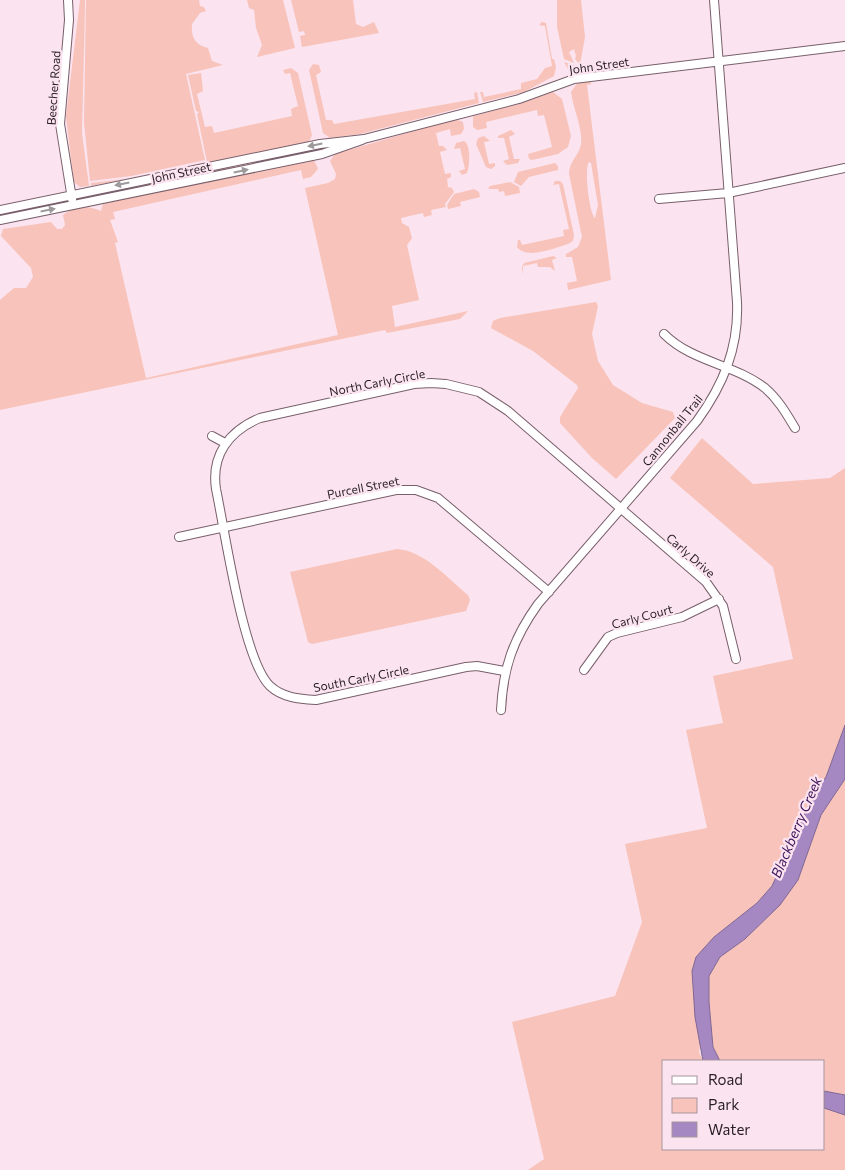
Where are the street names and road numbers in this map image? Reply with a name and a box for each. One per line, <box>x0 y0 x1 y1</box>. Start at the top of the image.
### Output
street label: Beecher Road <box>43 50 63 126</box>
street label: John Street <box>568 54 630 77</box>
street label: John Street <box>150 159 212 186</box>
street label: North Carly Circle <box>328 366 426 398</box>
street label: Cannonball Trail <box>639 391 705 469</box>
street label: Purcell Street <box>326 473 400 501</box>
street label: Carly Drive <box>664 530 718 580</box>
street label: Carly Court <box>610 601 674 631</box>
street label: South Carly Circle <box>312 662 410 694</box>

